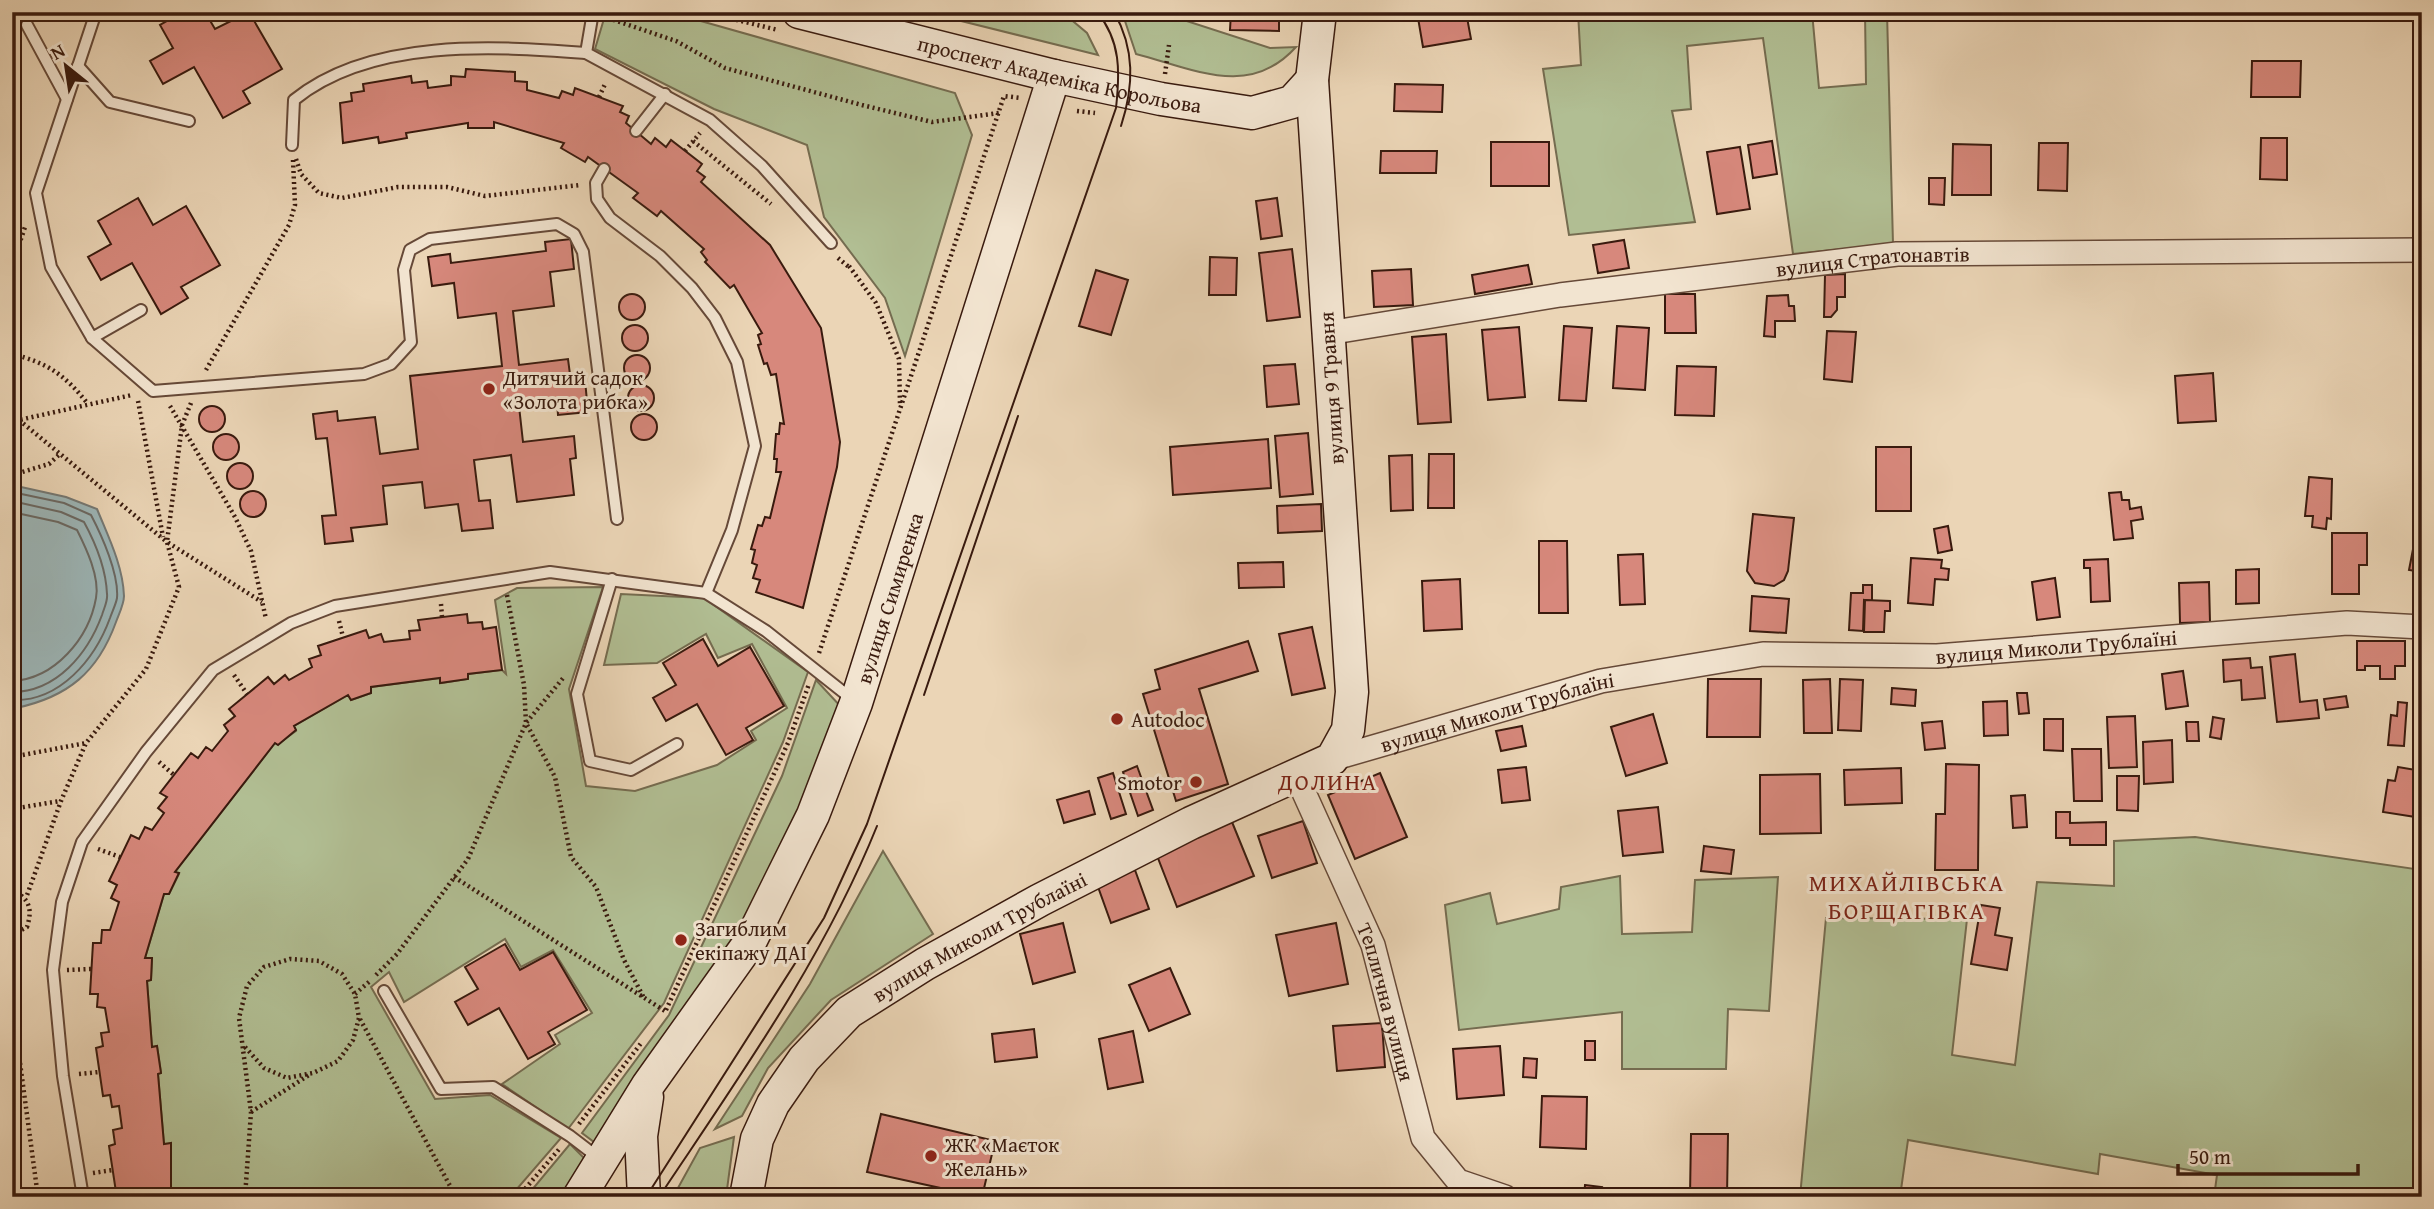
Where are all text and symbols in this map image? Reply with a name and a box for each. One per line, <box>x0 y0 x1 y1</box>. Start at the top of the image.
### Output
street label: проспект Академіка Корольова <box>914 27 1204 121</box>
north arrow <box>32 32 102 102</box>
text: N <box>45 36 70 67</box>
street label: вулиця Стратонавтів <box>1774 238 1970 284</box>
street label: вулиця 9 Травня <box>1310 310 1352 465</box>
place label: Дитячий садок «Золота рибка» <box>502 362 648 417</box>
marker: Дитячий садок «Золота рибка» <box>481 381 497 397</box>
street label: вулиця Симиренка <box>848 508 931 688</box>
street label: вулиця Миколи Трублаїні <box>1934 621 2178 672</box>
street label: вулиця Миколи Трублаїні <box>1377 664 1617 760</box>
place label: Autodoc <box>1131 704 1204 735</box>
marker: Autodoc <box>1109 711 1125 727</box>
district label: ДОЛИНА <box>1277 765 1378 798</box>
place label: Smotor <box>1117 767 1182 798</box>
marker: Smotor <box>1188 774 1204 790</box>
street label: вулиця Миколи Трублаїні <box>866 863 1092 1009</box>
district label: МИХАЙЛІВСЬКА БОРЩАГІВКА <box>1809 865 2005 928</box>
place label: Загиблим екіпажу ДАІ <box>695 913 807 968</box>
street label: Теплична вулиця <box>1349 917 1423 1085</box>
marker: Загиблим екіпажу ДАІ <box>673 932 689 948</box>
place label: ЖК «Маєток Желань» <box>944 1129 1059 1184</box>
scale bar <box>2178 1132 2359 1176</box>
text: 50 m <box>2189 1141 2231 1172</box>
marker: ЖК «Маєток Желань» <box>923 1148 939 1164</box>

